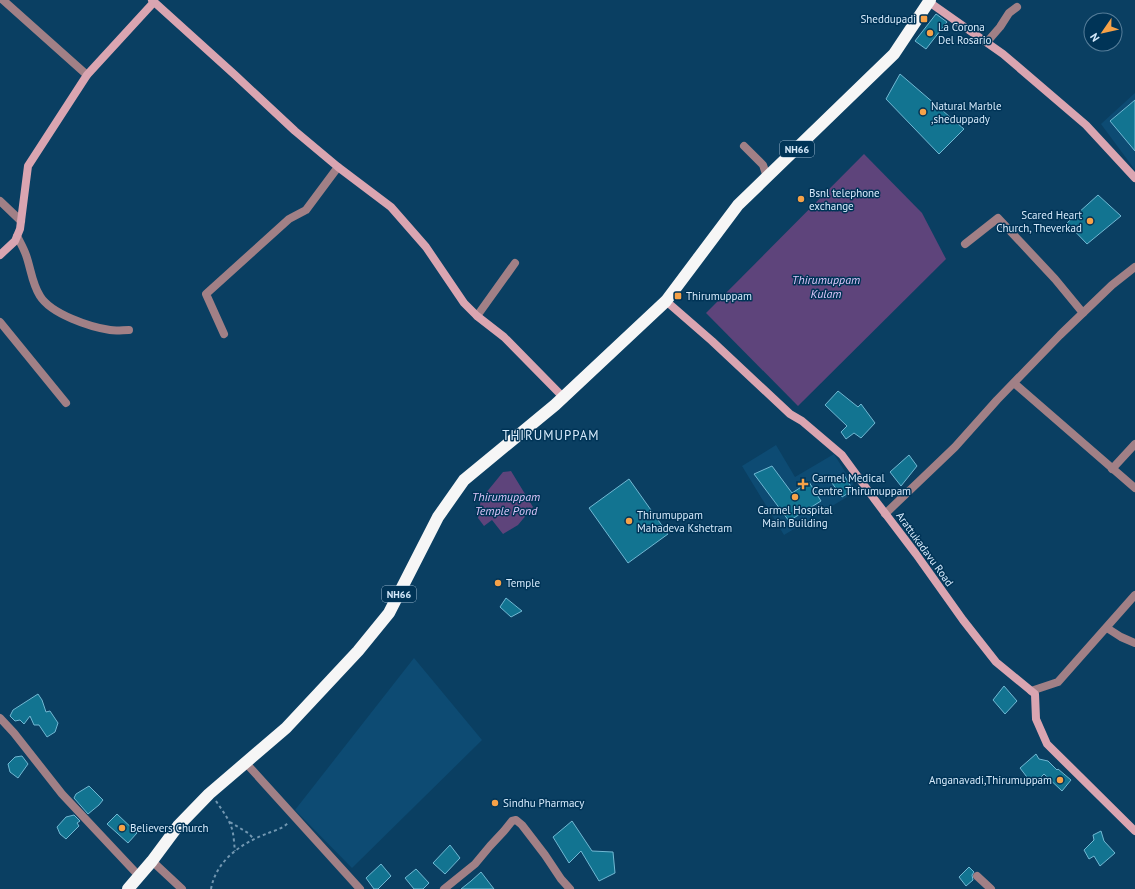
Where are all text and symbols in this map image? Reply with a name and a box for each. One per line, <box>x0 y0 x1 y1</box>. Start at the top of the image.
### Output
place label: Sheddupadi <box>861 12 916 26</box>
north arrow <box>1083 12 1123 52</box>
marker: Sheddupadi <box>919 14 929 24</box>
place label: La Corona Del Rosario <box>938 20 992 47</box>
marker: La Corona Del Rosario <box>925 28 935 38</box>
text: N <box>1087 31 1103 45</box>
place label: Natural Marble ,sheduppady <box>931 99 1002 126</box>
marker: Natural Marble ,sheduppady <box>918 107 928 117</box>
road number: NH66 <box>780 141 814 157</box>
place label: Bsnl telephone exchange <box>809 186 880 213</box>
marker: Bsnl telephone exchange <box>796 194 806 204</box>
place label: Scared Heart Church, Theverkad <box>996 208 1082 235</box>
marker: Scared Heart Church, Theverkad <box>1085 216 1095 226</box>
water label: Thirumuppam Kulam <box>792 272 860 301</box>
place label: Thirumuppam <box>686 289 752 303</box>
marker: Thirumuppam <box>673 291 683 301</box>
district label: THIRUMUPPAM <box>502 427 600 444</box>
place label: Carmel Medical Centre Thirumuppam <box>812 471 911 498</box>
marker: Carmel Medical Centre Thirumuppam <box>797 478 809 490</box>
water label: Thirumuppam Temple Pond <box>472 489 540 518</box>
marker: Carmel Hospital Main Building <box>790 492 800 502</box>
place label: Carmel Hospital Main Building <box>757 503 833 530</box>
place label: Thirumuppam Mahadeva Kshetram <box>637 508 732 535</box>
street label: Arattukadavu Road <box>893 509 957 589</box>
marker: Thirumuppam Mahadeva Kshetram <box>624 516 634 526</box>
place label: Temple <box>506 576 540 590</box>
marker: Temple <box>493 578 503 588</box>
road number: NH66 <box>382 586 416 602</box>
place label: Anganavadi,Thirumuppam <box>929 773 1052 787</box>
marker: Anganavadi,Thirumuppam <box>1055 775 1065 785</box>
place label: Sindhu Pharmacy <box>503 796 585 810</box>
marker: Sindhu Pharmacy <box>490 798 500 808</box>
place label: Believers Church <box>130 821 209 835</box>
marker: Believers Church <box>117 823 127 833</box>

